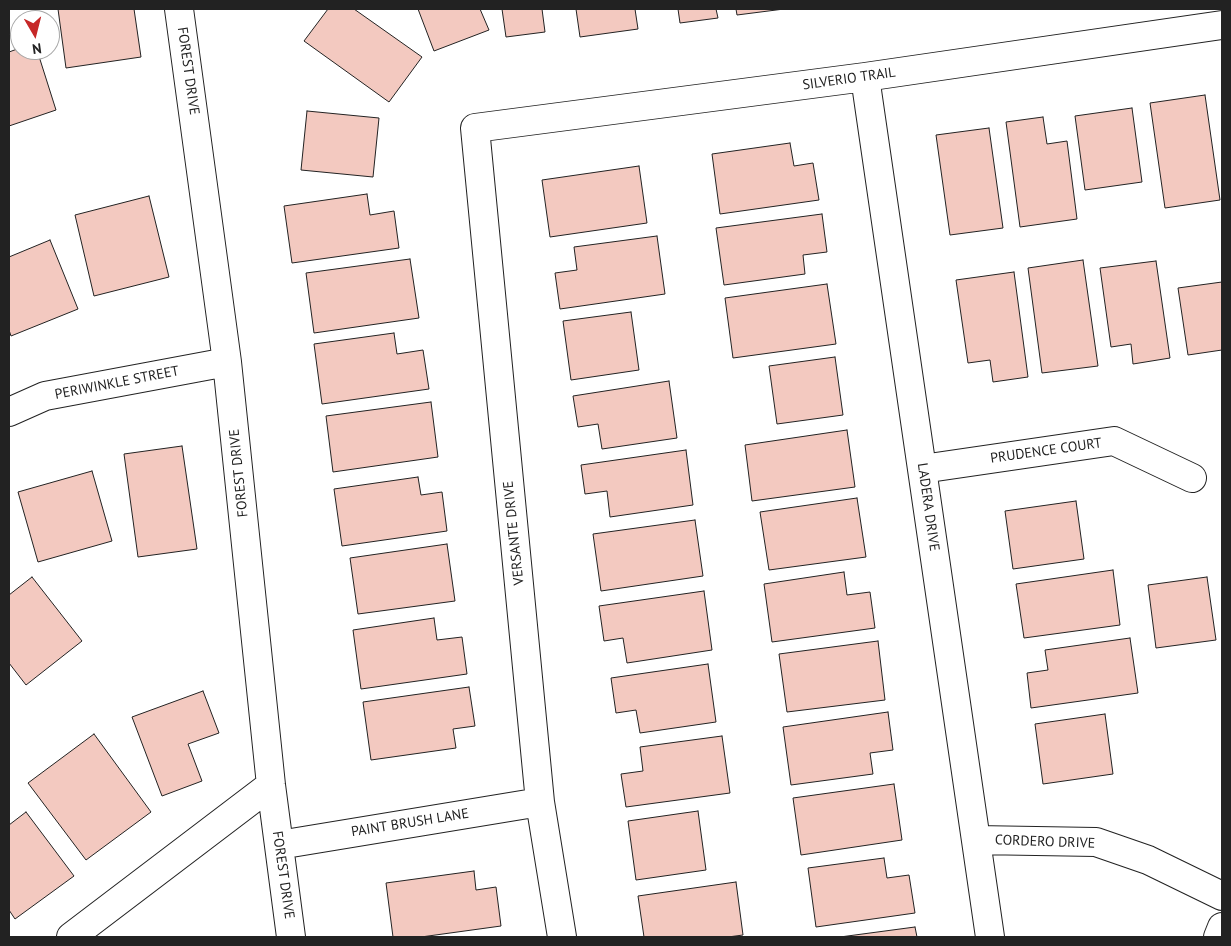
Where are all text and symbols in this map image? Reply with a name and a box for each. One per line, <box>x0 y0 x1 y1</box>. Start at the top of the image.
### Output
north arrow <box>10 10 60 60</box>
street label: FOREST DRIVE <box>174 26 202 116</box>
text: N <box>31 39 43 58</box>
street label: SILVERIO TRAIL <box>801 64 897 94</box>
street label: PERIWINKLE STREET <box>53 363 181 403</box>
street label: FOREST DRIVE <box>226 428 252 518</box>
street label: PRUDENCE COURT <box>989 435 1103 467</box>
street label: LADERA DRIVE <box>913 462 943 552</box>
street label: VERSANTE DRIVE <box>500 480 528 586</box>
street label: PAINT BRUSH LANE <box>350 805 470 841</box>
street label: FOREST DRIVE <box>269 830 297 920</box>
street label: CORDERO DRIVE <box>995 832 1095 852</box>

